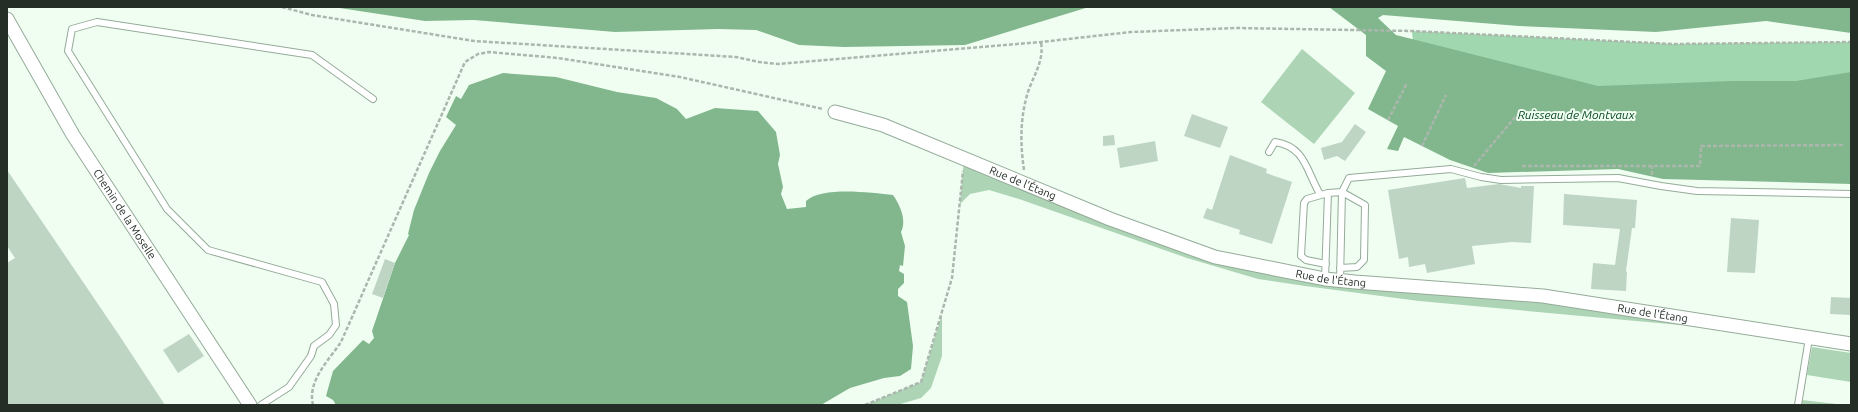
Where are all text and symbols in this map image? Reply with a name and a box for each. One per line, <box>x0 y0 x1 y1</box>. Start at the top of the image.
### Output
water label: Ruisseau de Montvaux <box>1518 108 1635 121</box>
street label: Rue de l'Étang <box>988 164 1058 202</box>
street label: Chemin de la Moselle <box>91 167 159 261</box>
street label: Rue de l'Étang <box>1295 267 1367 289</box>
street label: Rue de l'Étang <box>1617 302 1689 325</box>

